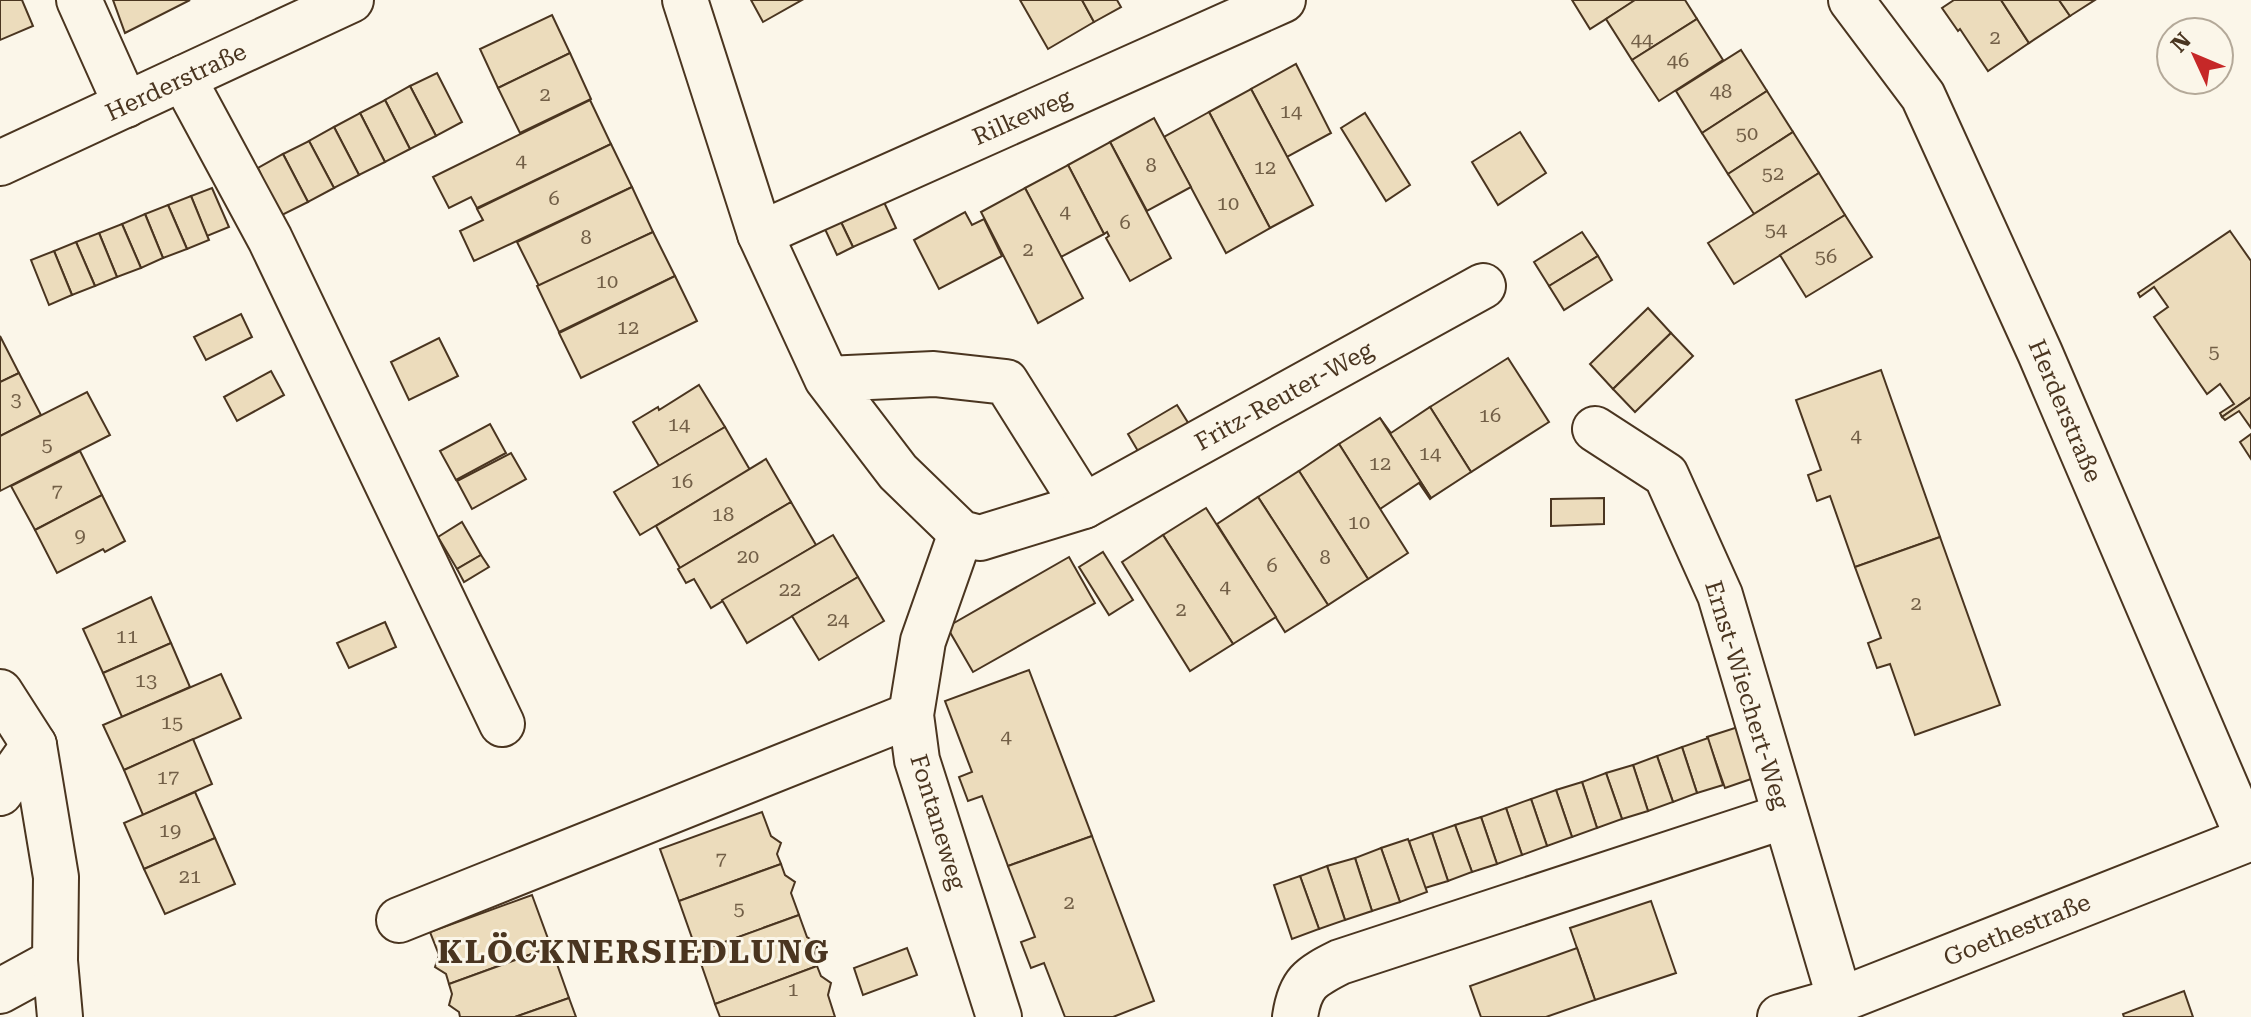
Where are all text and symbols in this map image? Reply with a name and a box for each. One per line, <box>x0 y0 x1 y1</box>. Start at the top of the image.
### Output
north arrow <box>2155 16 2235 96</box>
house number: 2 <box>1989 25 2001 49</box>
house number: 44 <box>1631 27 1654 51</box>
text: N <box>2166 28 2196 57</box>
street label: Herderstraße <box>101 37 251 127</box>
house number: 46 <box>1667 48 1689 72</box>
house number: 48 <box>1710 79 1732 103</box>
house number: 2 <box>539 82 551 106</box>
street label: Rilkeweg <box>968 83 1076 151</box>
house number: 14 <box>1280 99 1303 123</box>
house number: 50 <box>1736 121 1758 145</box>
house number: 4 <box>515 148 527 172</box>
house number: 8 <box>1145 153 1157 177</box>
house number: 12 <box>1254 155 1276 179</box>
house number: 52 <box>1762 161 1784 185</box>
house number: 6 <box>548 186 560 210</box>
house number: 10 <box>1217 191 1239 215</box>
house number: 4 <box>1059 199 1071 223</box>
house number: 6 <box>1119 210 1131 234</box>
house number: 54 <box>1765 217 1788 241</box>
house number: 8 <box>580 225 592 249</box>
house number: 2 <box>1022 237 1034 261</box>
house number: 56 <box>1815 244 1837 268</box>
house number: 10 <box>596 269 618 293</box>
house number: 12 <box>617 315 639 339</box>
street label: Fritz-Reuter-Weg <box>1190 335 1378 457</box>
street label: Herderstraße <box>2022 336 2108 486</box>
house number: 5 <box>2208 339 2220 363</box>
house number: 3 <box>10 387 22 411</box>
house number: 16 <box>1479 403 1501 427</box>
house number: 14 <box>668 412 691 436</box>
house number: 4 <box>1850 423 1862 447</box>
house number: 5 <box>41 432 53 456</box>
house number: 14 <box>1419 441 1442 465</box>
house number: 12 <box>1369 451 1391 475</box>
house number: 16 <box>671 469 693 493</box>
house number: 7 <box>51 479 63 503</box>
house number: 18 <box>712 502 734 526</box>
house number: 10 <box>1348 510 1370 534</box>
house number: 9 <box>74 523 86 547</box>
house number: 20 <box>737 544 759 568</box>
house number: 8 <box>1319 545 1331 569</box>
house number: 6 <box>1266 553 1278 577</box>
house number: 4 <box>1219 574 1231 598</box>
house number: 22 <box>779 577 801 601</box>
street label: Ernst-Wiechert-Weg <box>1699 577 1795 813</box>
house number: 2 <box>1910 591 1922 615</box>
house number: 2 <box>1175 597 1187 621</box>
house number: 24 <box>827 607 850 631</box>
house number: 11 <box>116 624 138 648</box>
house number: 13 <box>135 668 157 692</box>
house number: 15 <box>161 710 183 734</box>
house number: 4 <box>1000 724 1012 748</box>
street label: Fontaneweg <box>904 751 972 893</box>
house number: 17 <box>157 765 179 789</box>
house number: 19 <box>159 818 181 842</box>
house number: 7 <box>715 847 727 871</box>
house number: 21 <box>179 864 201 888</box>
street label: Goethestraße <box>1940 888 2094 972</box>
house number: 2 <box>1063 890 1075 914</box>
house number: 5 <box>733 896 745 920</box>
district label: KLÖCKNERSIEDLUNG <box>438 932 830 971</box>
house number: 1 <box>787 977 799 1001</box>

